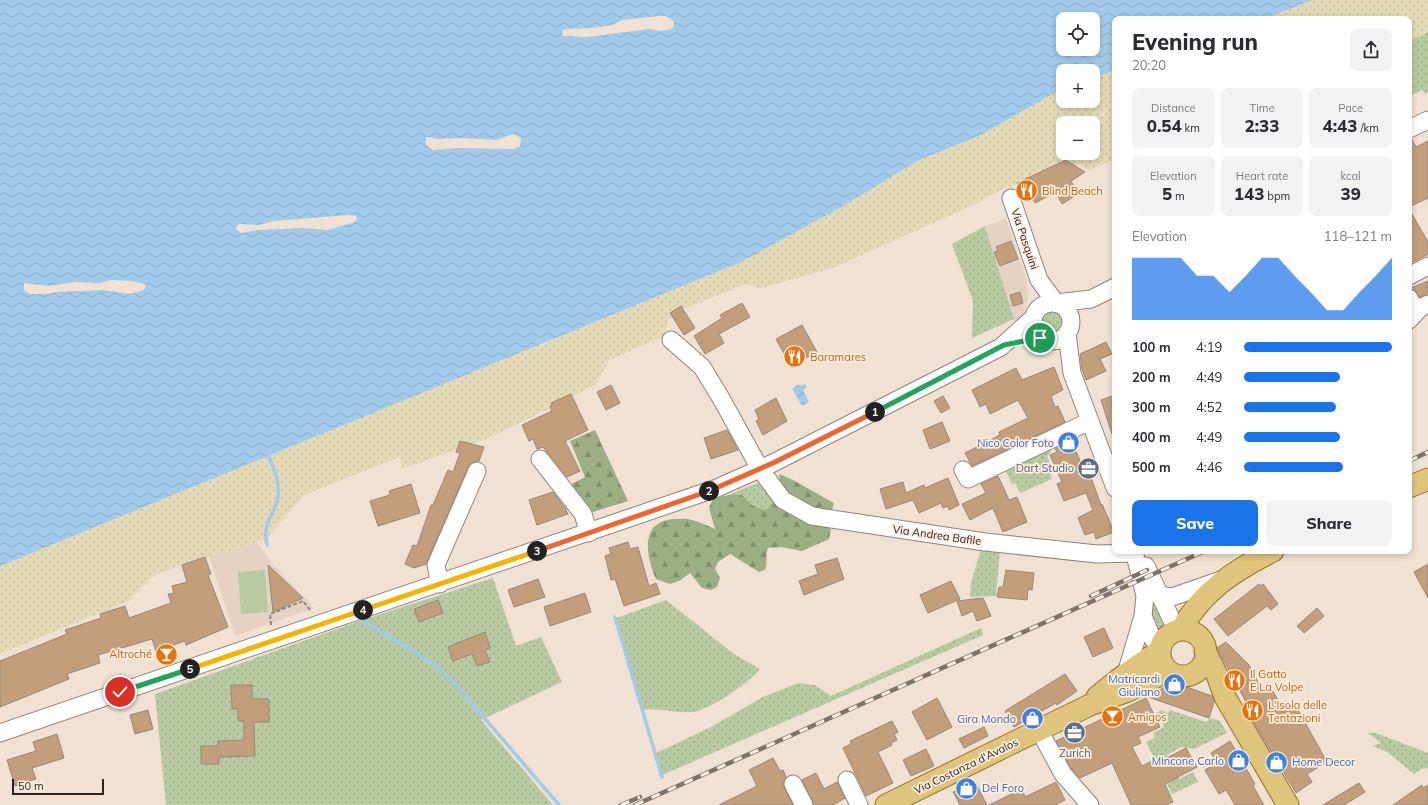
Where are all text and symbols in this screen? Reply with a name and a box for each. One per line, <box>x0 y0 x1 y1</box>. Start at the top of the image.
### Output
map controls <box>1056 12 1100 160</box>
button: locate <box>1056 12 1100 56</box>
text: Evening run <box>1132 28 1258 56</box>
button: share <box>1350 29 1392 71</box>
text: 20:20 <box>1132 57 1166 73</box>
button: + <box>1056 64 1100 108</box>
text: Distance <box>1151 101 1196 115</box>
text: Time <box>1250 101 1274 115</box>
text: Pace <box>1338 101 1363 115</box>
text: 0.54 <box>1147 115 1182 136</box>
text: 2:33 <box>1244 115 1280 136</box>
text: 4:43 <box>1322 115 1358 136</box>
button: − <box>1056 116 1100 160</box>
text: km <box>1182 121 1200 135</box>
text: /km <box>1358 121 1379 135</box>
text: Elevation <box>1150 169 1197 183</box>
text: Heart rate <box>1236 169 1288 183</box>
text: kcal <box>1341 169 1361 183</box>
restaurant icon: Blind Beach <box>1014 178 1040 204</box>
text: 5 <box>1162 183 1172 204</box>
text: 143 <box>1234 183 1264 204</box>
text: 39 <box>1340 183 1361 204</box>
place label: Blind Beach <box>1042 184 1103 198</box>
text: m <box>1172 189 1185 203</box>
text: bpm <box>1264 189 1290 203</box>
street label: Via Pasquini <box>1008 207 1042 271</box>
text: Elevation <box>1132 228 1187 244</box>
text: 118–121 m <box>1324 228 1392 244</box>
pin <box>1023 321 1057 355</box>
icon: arrive <box>1029 327 1051 349</box>
text: 100 m <box>1132 339 1171 355</box>
text: 4:19 <box>1196 339 1222 355</box>
restaurant icon: Baramares <box>781 344 807 370</box>
place label: Baramares <box>810 350 866 364</box>
text: 200 m <box>1132 369 1171 385</box>
text: 4:49 <box>1196 369 1222 385</box>
text: 300 m <box>1132 399 1171 415</box>
text: 4:52 <box>1196 399 1222 415</box>
pin: 1 <box>865 402 885 422</box>
text: 1 <box>872 405 878 419</box>
text: 400 m <box>1132 429 1171 445</box>
text: 4:49 <box>1196 429 1222 445</box>
shop icon: Nico Color Foto <box>1056 430 1082 456</box>
place label: Nico Color Foto <box>977 436 1054 450</box>
office icon: Dart Studio <box>1076 455 1102 481</box>
text: 500 m <box>1132 459 1171 475</box>
text: 4:46 <box>1196 459 1222 475</box>
place label: Dart Studio <box>1016 461 1074 475</box>
pin: 2 <box>699 481 719 501</box>
text: 2 <box>706 484 712 498</box>
button: Save <box>1132 500 1258 546</box>
button: Share <box>1266 500 1392 546</box>
street label: Via Andrea Bafile <box>892 522 982 548</box>
pin: 3 <box>527 541 547 561</box>
text: 3 <box>534 544 540 558</box>
pin: 4 <box>353 600 373 620</box>
text: 4 <box>360 603 366 617</box>
bar icon: Altroché <box>154 641 180 667</box>
place label: Altroché <box>109 647 152 661</box>
pin: 5 <box>180 659 200 679</box>
text: 5 <box>187 662 193 676</box>
restaurant icon: Il Gatto E La Volpe <box>1222 667 1248 693</box>
place label: Il Gatto E La Volpe <box>1250 667 1303 694</box>
place label: Matricardi Giuliano <box>1108 672 1160 699</box>
shop icon: Matricardi Giuliano <box>1162 672 1188 698</box>
pin <box>103 675 137 709</box>
icon: check <box>109 681 131 703</box>
restaurant icon: L'Isola delle Tentazioni <box>1239 698 1265 724</box>
place label: L'Isola delle Tentazioni <box>1268 698 1327 725</box>
bar icon: Amigos <box>1099 704 1125 730</box>
shop icon: Gira Mondo <box>1019 706 1045 732</box>
place label: Amigos <box>1128 710 1167 724</box>
place label: Gira Mondo <box>957 712 1016 726</box>
office icon: Zurich <box>1062 720 1088 746</box>
street label: Via Costanza d'Avalos <box>912 735 1020 797</box>
place label: Zurich <box>1059 746 1091 760</box>
shop icon: Mincone Carlo <box>1226 748 1252 774</box>
shop icon: Home Decor <box>1263 749 1289 775</box>
place label: Mincone Carlo <box>1152 754 1224 768</box>
place label: Home Decor <box>1292 755 1355 769</box>
shop icon: Del Foro <box>953 775 979 801</box>
scale bar <box>12 777 104 796</box>
text: 50 m <box>18 779 44 793</box>
place label: Del Foro <box>982 781 1024 795</box>

